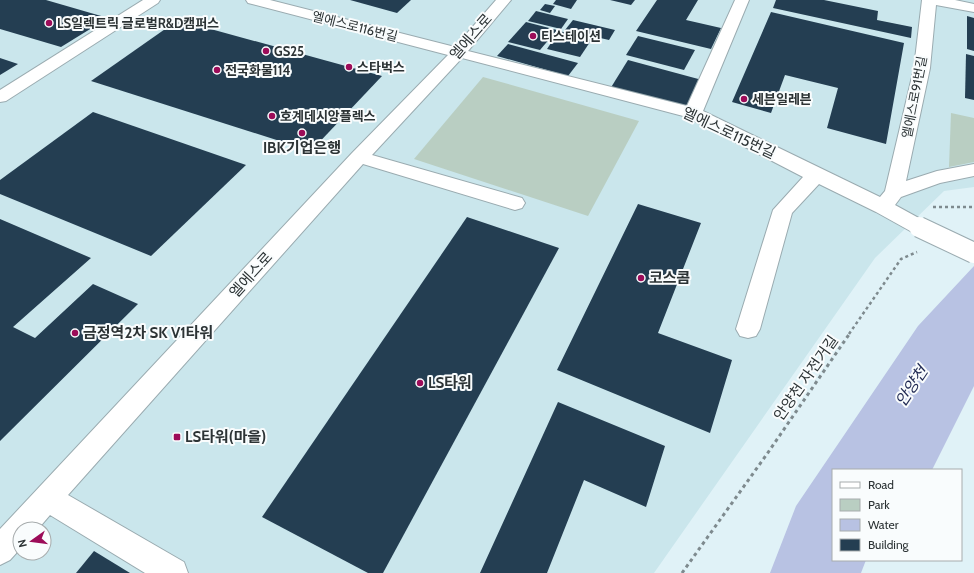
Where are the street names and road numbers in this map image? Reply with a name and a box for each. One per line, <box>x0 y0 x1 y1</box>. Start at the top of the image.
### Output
street label: 엘에스로116번길 <box>311 8 399 44</box>
street label: 엘에스로 <box>446 10 496 64</box>
street label: 엘에스로91번길 <box>898 55 930 139</box>
street label: 엘에스로115번길 <box>680 104 778 162</box>
street label: 엘에스로 <box>226 248 276 302</box>
street label: 안양천 자전거길 <box>770 332 842 424</box>

